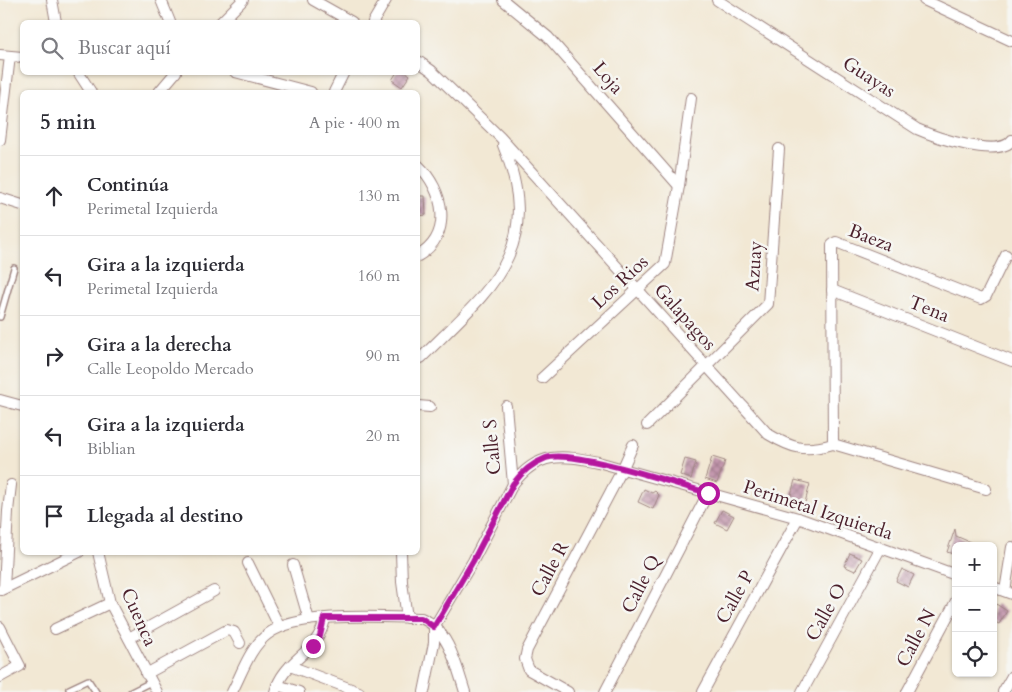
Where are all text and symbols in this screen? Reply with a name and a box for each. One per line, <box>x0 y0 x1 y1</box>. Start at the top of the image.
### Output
search box <box>20 20 420 75</box>
icon: search <box>38 34 66 62</box>
text: Buscar aquí <box>78 35 171 61</box>
street label: Guayas <box>837 50 901 104</box>
street label: Loja <box>587 56 629 100</box>
text: 5 min <box>40 108 96 137</box>
text: A pie · 400 m <box>309 112 400 134</box>
text: Continúa <box>87 172 169 198</box>
icon: ahead <box>40 182 68 210</box>
text: 130 m <box>358 185 400 207</box>
text: Perimetal Izquierda <box>87 198 218 220</box>
street label: Baeza <box>845 218 897 258</box>
street label: Azuay <box>739 240 769 292</box>
street label: Los Rios <box>586 249 654 315</box>
text: Gira a la izquierda <box>87 252 245 278</box>
icon: left <box>40 262 68 290</box>
text: 160 m <box>358 265 400 287</box>
text: Perimetal Izquierda <box>87 278 218 300</box>
street label: Galapagos <box>648 278 722 356</box>
street label: Tena <box>905 289 953 329</box>
text: Gira a la derecha <box>87 332 232 358</box>
icon: right <box>40 342 68 370</box>
text: 90 m <box>366 345 400 367</box>
text: Calle Leopoldo Mercado <box>87 358 254 380</box>
text: Gira a la izquierda <box>87 412 245 438</box>
street label: Calle S <box>477 418 507 476</box>
icon: left <box>40 422 68 450</box>
text: 20 m <box>366 425 400 447</box>
text: Biblian <box>87 438 136 460</box>
street label: Perimetal Izquierda <box>740 474 896 546</box>
route start <box>697 482 720 505</box>
icon: arrive <box>40 502 68 530</box>
text: Llegada al destino <box>87 503 243 529</box>
street label: Calle R <box>525 536 576 601</box>
map controls <box>952 542 997 677</box>
button: + <box>952 542 997 587</box>
street label: Calle Q <box>615 550 667 618</box>
street label: Calle P <box>710 566 760 628</box>
street label: Calle O <box>799 578 853 646</box>
street label: Cuenca <box>115 584 163 650</box>
button: − <box>952 587 997 632</box>
street label: Calle N <box>890 604 942 672</box>
button: locate <box>952 632 997 677</box>
route end <box>302 635 325 658</box>

